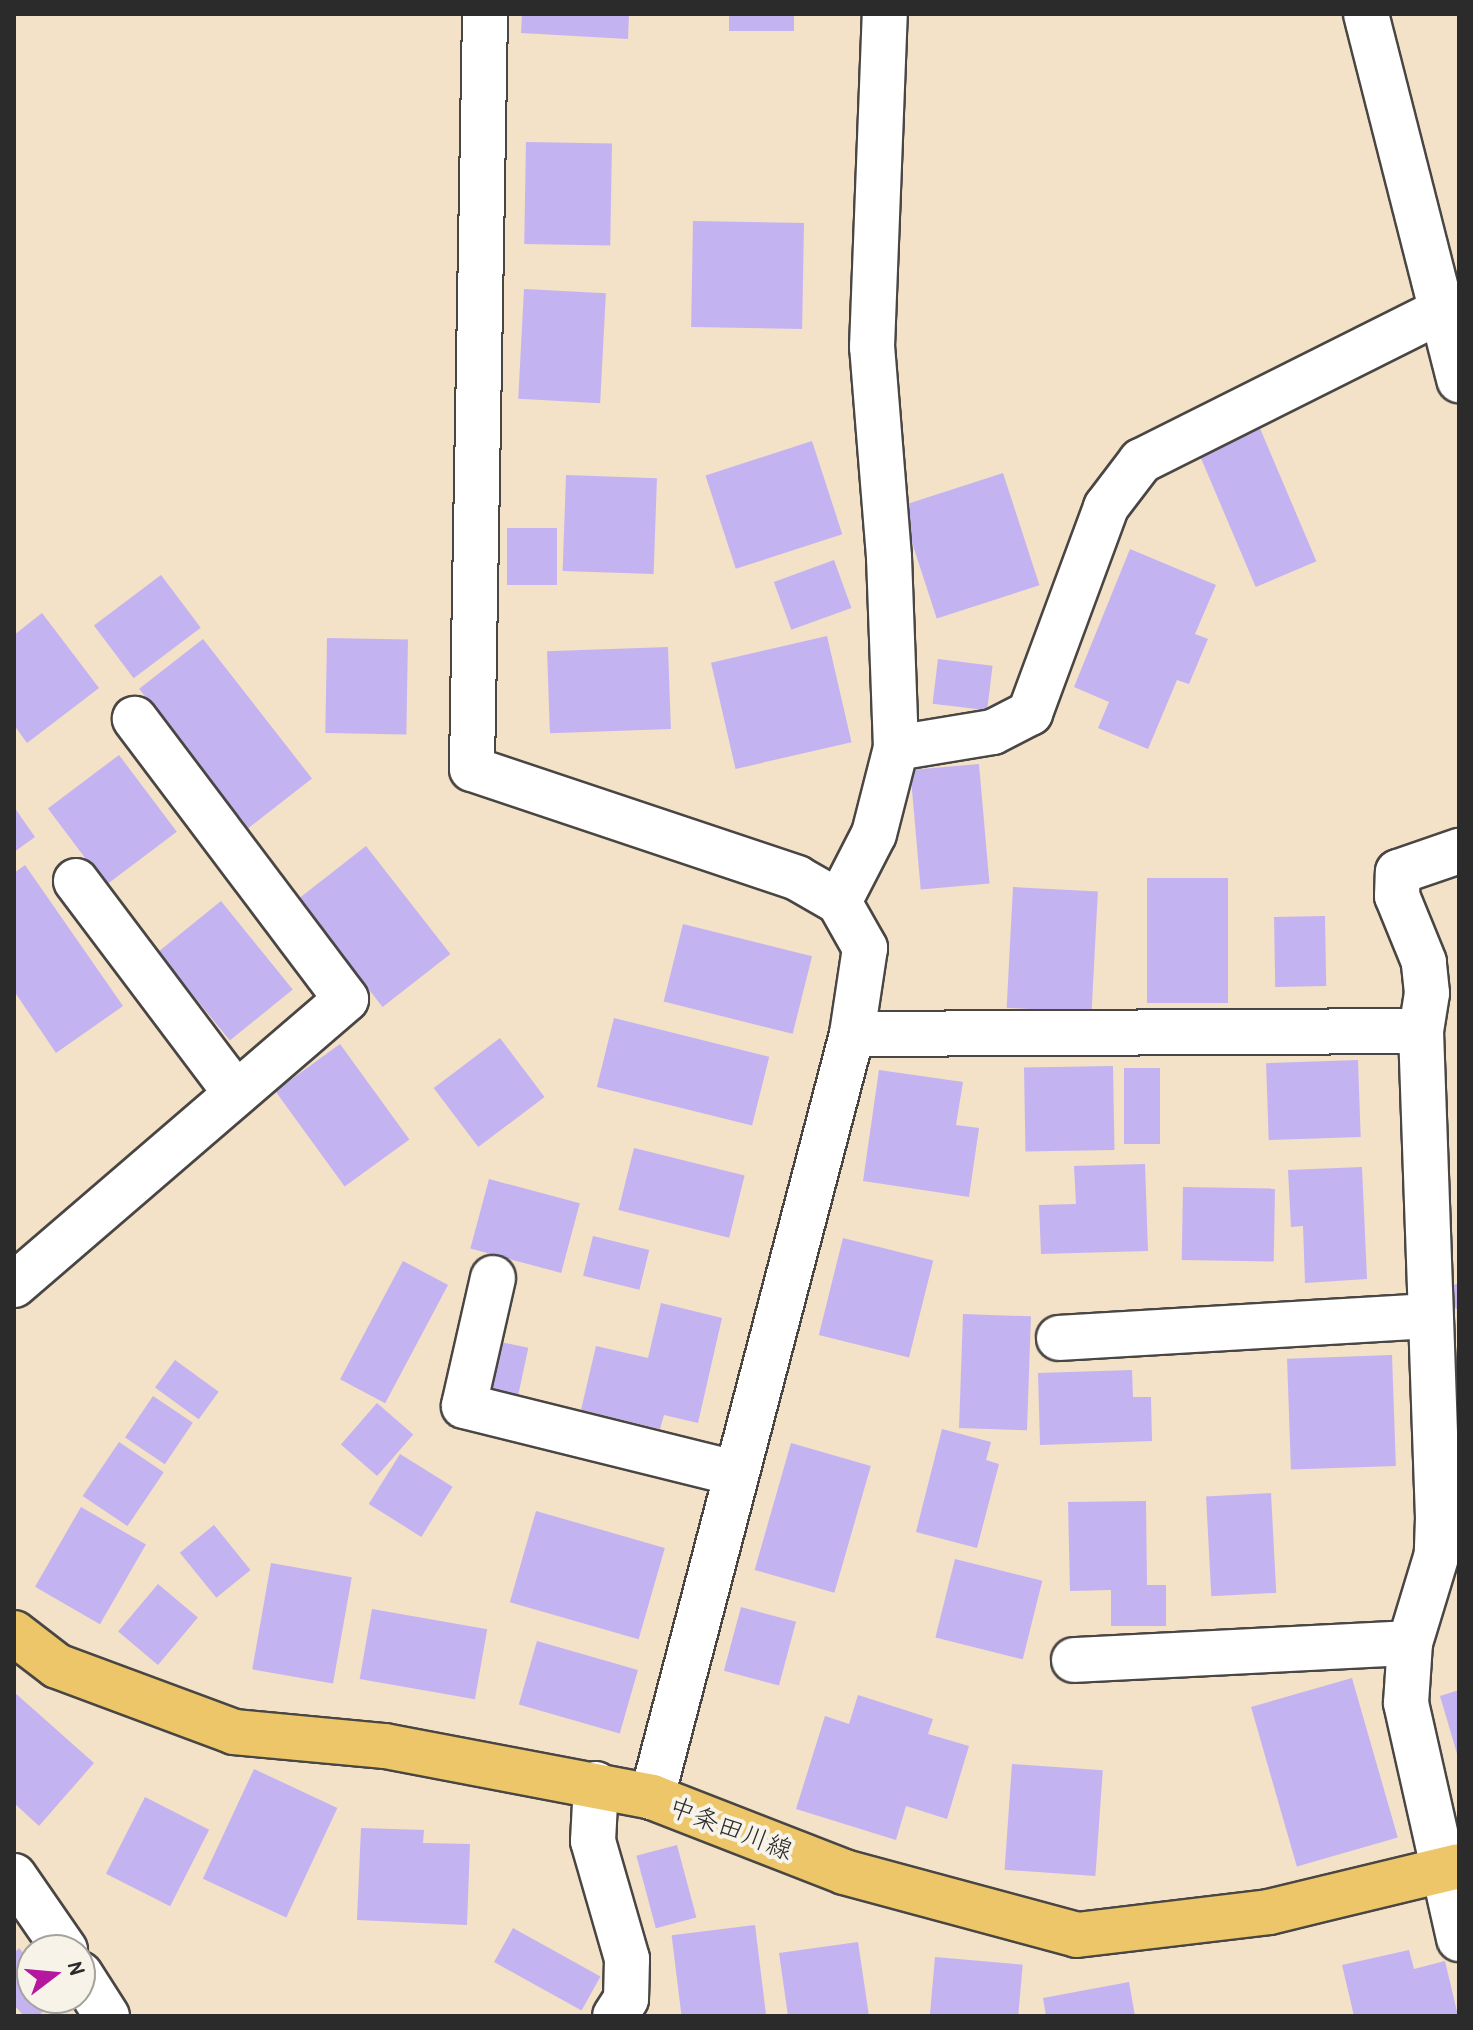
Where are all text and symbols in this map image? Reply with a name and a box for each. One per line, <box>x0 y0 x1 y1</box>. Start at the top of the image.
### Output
street label: 中条田川線 <box>665 1790 797 1866</box>
north arrow <box>16 1934 96 2014</box>
text: N <box>61 1958 93 1978</box>

